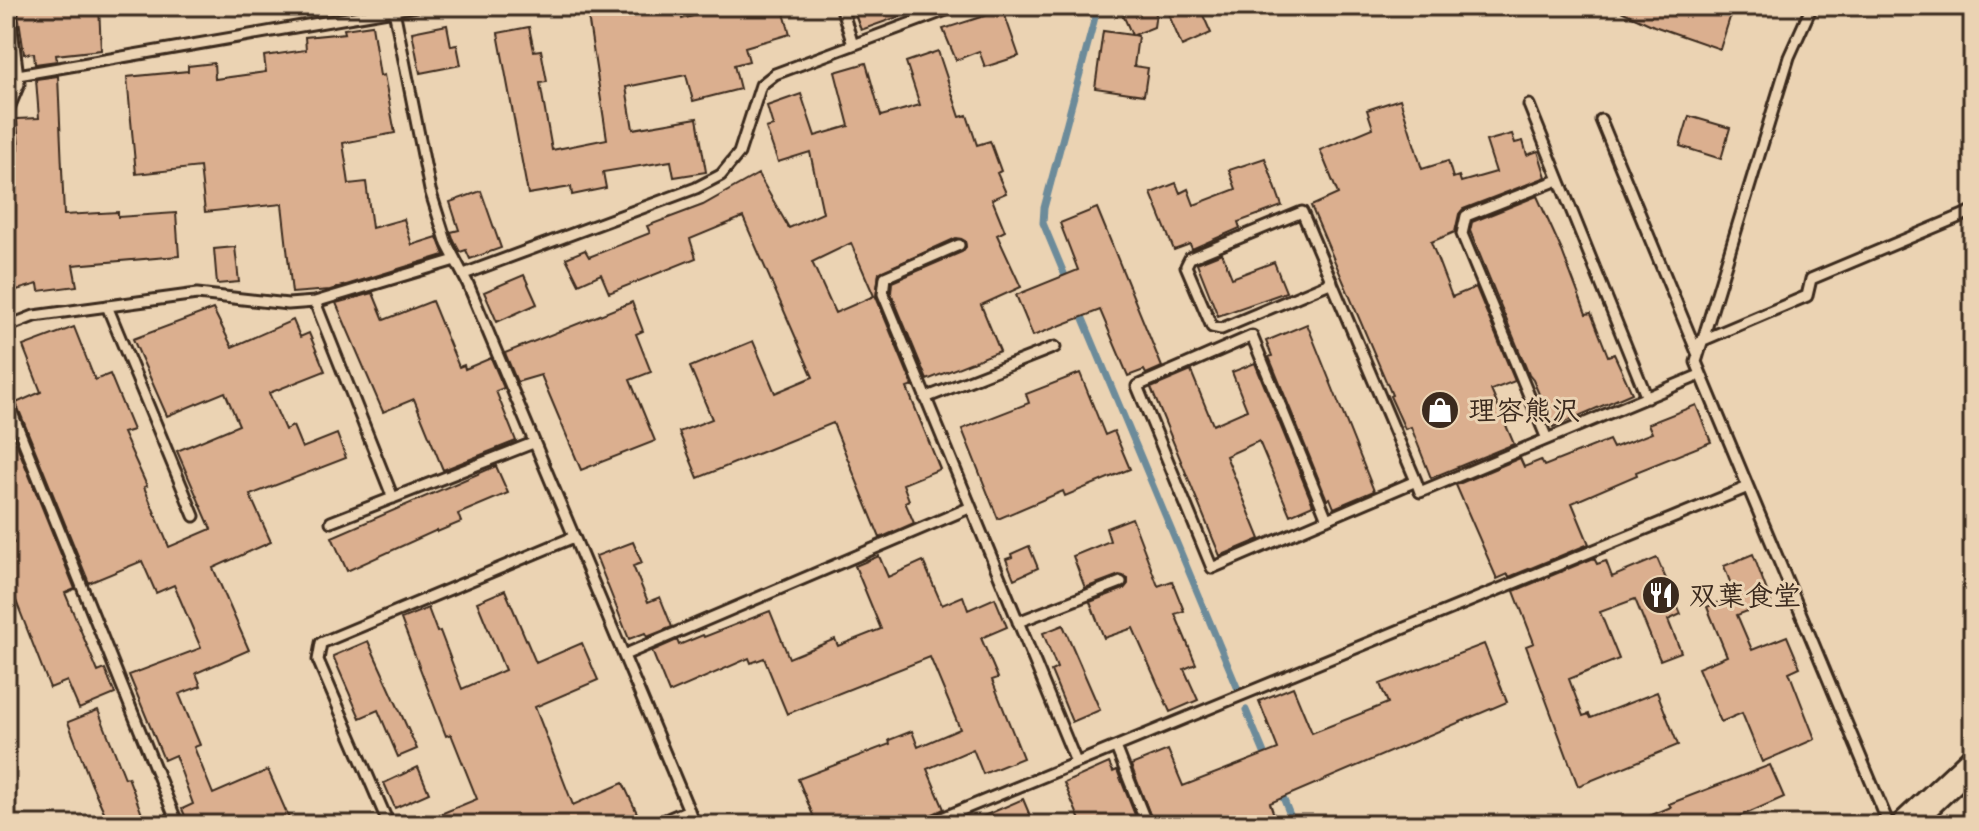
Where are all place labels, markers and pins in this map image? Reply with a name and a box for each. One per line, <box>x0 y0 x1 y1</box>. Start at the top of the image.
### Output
place label: 理容熊沢 <box>1468 386 1580 435</box>
shop icon: 理容熊沢 <box>1419 389 1461 431</box>
place label: 双葉食堂 <box>1689 571 1801 620</box>
restaurant icon: 双葉食堂 <box>1640 574 1682 616</box>

